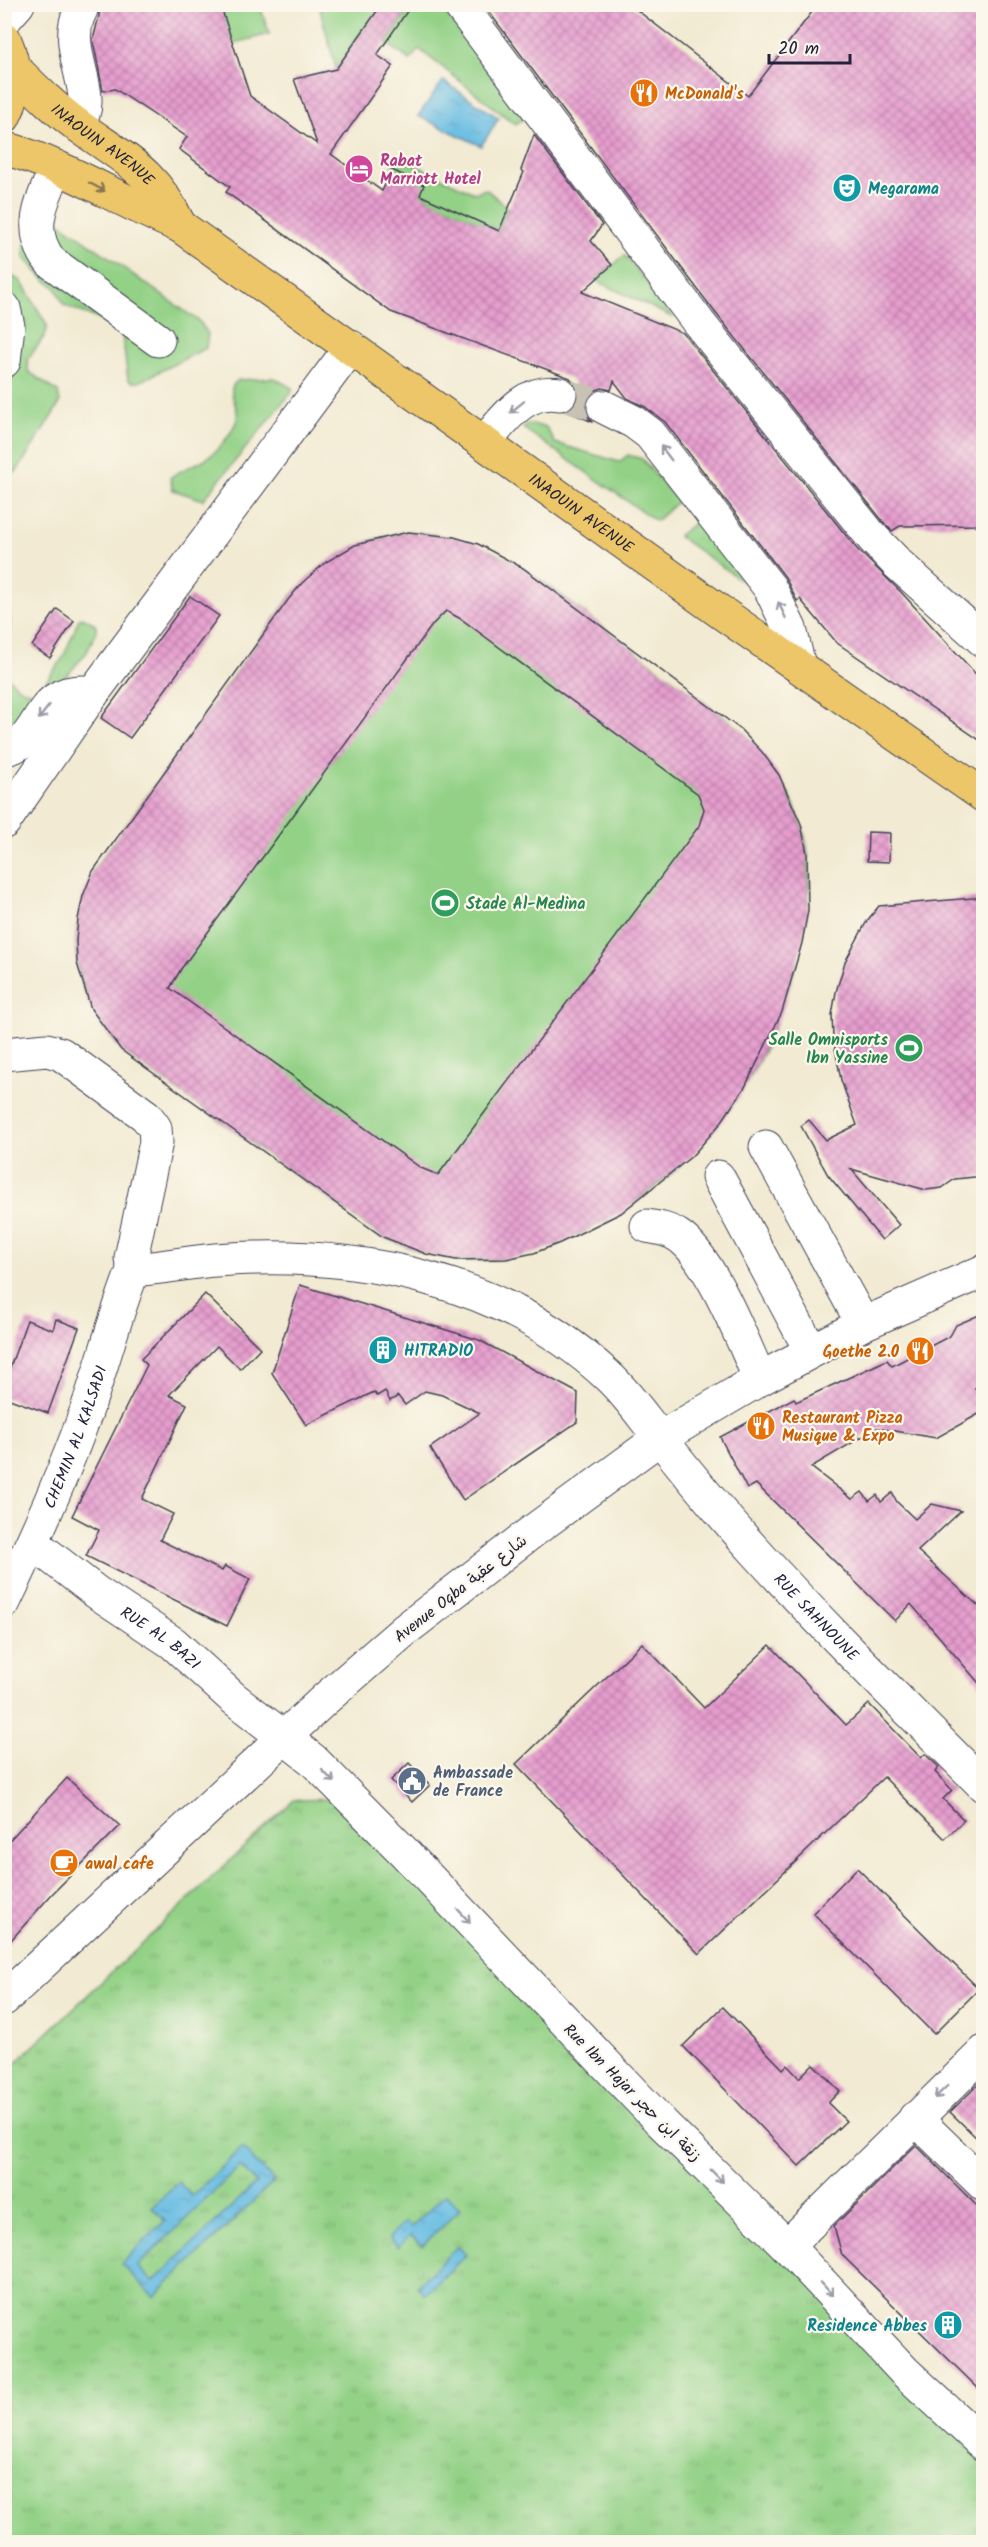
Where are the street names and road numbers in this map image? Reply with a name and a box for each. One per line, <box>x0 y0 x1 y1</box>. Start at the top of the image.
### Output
street label: INAOUIN AVENUE <box>45 98 160 192</box>
street label: INAOUIN AVENUE <box>523 467 639 561</box>
street label: CHEMIN AL KALSADI <box>38 1363 114 1513</box>
street label: Avenue Oqba شارع عقبة <box>389 1529 533 1649</box>
street label: RUE SAHNOUNE <box>767 1568 865 1668</box>
street label: RUE AL BAZI <box>115 1600 206 1676</box>
street label: Rue Ibn Hajar زنقة ابن حجر <box>557 2018 707 2168</box>

